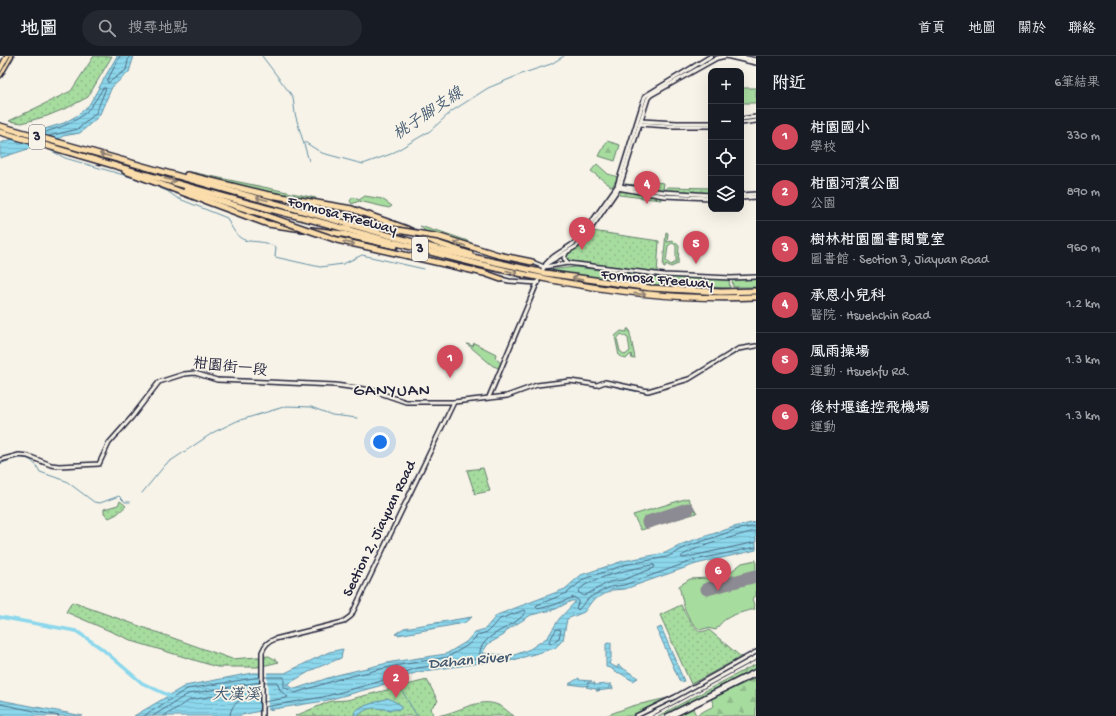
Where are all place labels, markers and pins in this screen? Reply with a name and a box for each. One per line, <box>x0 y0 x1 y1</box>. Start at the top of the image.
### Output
pin: 4 <box>634 171 660 204</box>
pin: 3 <box>569 217 595 250</box>
pin: 5 <box>683 231 709 264</box>
pin: 1 <box>437 345 463 378</box>
pin: 6 <box>705 558 731 591</box>
pin: 2 <box>383 665 409 698</box>

